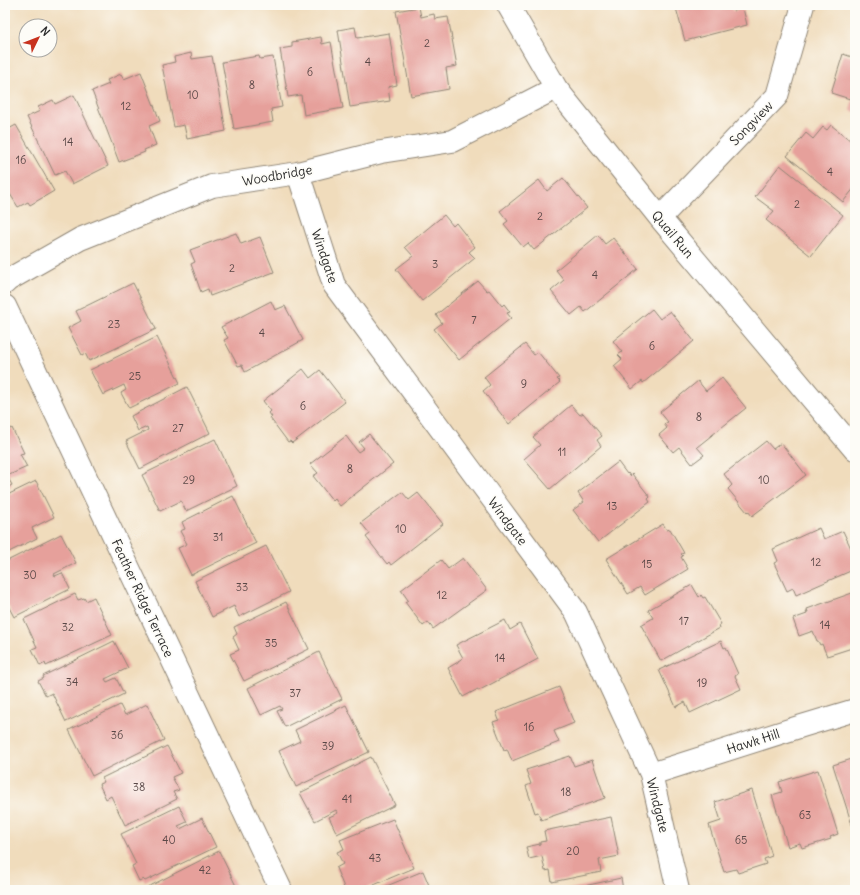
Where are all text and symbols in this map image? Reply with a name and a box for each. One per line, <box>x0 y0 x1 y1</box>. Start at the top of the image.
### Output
north arrow <box>18 18 58 58</box>
text: N <box>38 24 53 39</box>
house number: 2 <box>424 36 430 50</box>
house number: 4 <box>365 55 371 69</box>
house number: 6 <box>307 65 313 79</box>
house number: 8 <box>249 78 255 92</box>
house number: 10 <box>187 88 199 102</box>
street label: Songview <box>726 97 777 149</box>
house number: 12 <box>121 99 131 113</box>
house number: 14 <box>63 135 73 149</box>
house number: 16 <box>16 153 26 167</box>
street label: Woodbridge <box>241 161 313 190</box>
house number: 4 <box>827 165 833 179</box>
house number: 2 <box>794 197 800 211</box>
street label: Quail Run <box>648 207 698 262</box>
house number: 2 <box>537 209 543 223</box>
street label: Windgate <box>307 227 342 285</box>
house number: 3 <box>432 257 438 271</box>
house number: 2 <box>229 261 235 275</box>
house number: 4 <box>592 268 598 282</box>
house number: 7 <box>471 313 477 327</box>
house number: 23 <box>108 317 120 331</box>
house number: 4 <box>259 326 265 340</box>
house number: 6 <box>649 339 655 353</box>
house number: 25 <box>129 369 141 383</box>
house number: 9 <box>521 377 527 391</box>
house number: 6 <box>300 399 306 413</box>
house number: 8 <box>696 410 702 424</box>
house number: 27 <box>172 421 184 435</box>
house number: 11 <box>558 445 566 459</box>
house number: 8 <box>347 462 353 476</box>
house number: 29 <box>183 473 195 487</box>
house number: 10 <box>758 473 770 487</box>
street label: Windgate <box>484 494 531 549</box>
house number: 13 <box>607 499 617 513</box>
house number: 10 <box>395 522 407 536</box>
house number: 31 <box>213 530 223 544</box>
street label: Feather Ridge Terrace <box>108 536 177 660</box>
house number: 12 <box>811 555 821 569</box>
house number: 15 <box>642 557 652 571</box>
house number: 30 <box>23 568 37 582</box>
house number: 33 <box>236 580 248 594</box>
house number: 12 <box>437 588 447 602</box>
house number: 17 <box>679 614 689 628</box>
house number: 14 <box>820 618 830 632</box>
house number: 32 <box>62 620 74 634</box>
house number: 35 <box>265 636 277 650</box>
house number: 14 <box>495 651 505 665</box>
house number: 34 <box>66 675 78 689</box>
house number: 19 <box>697 676 707 690</box>
house number: 37 <box>289 686 301 700</box>
house number: 16 <box>524 720 534 734</box>
street label: Hawk Hill <box>724 725 782 758</box>
house number: 36 <box>111 728 123 742</box>
house number: 39 <box>322 739 334 753</box>
street label: Windgate <box>643 776 673 834</box>
house number: 38 <box>133 780 145 794</box>
house number: 18 <box>561 785 571 799</box>
house number: 41 <box>342 792 352 806</box>
house number: 63 <box>799 808 811 822</box>
house number: 40 <box>162 833 176 847</box>
house number: 65 <box>735 833 747 847</box>
house number: 20 <box>566 844 580 858</box>
house number: 43 <box>369 851 381 865</box>
house number: 42 <box>199 863 211 877</box>

